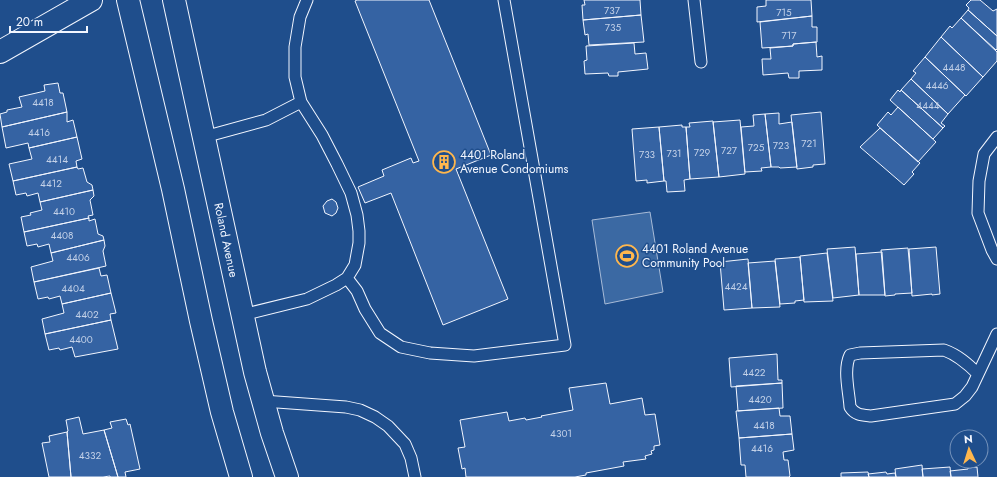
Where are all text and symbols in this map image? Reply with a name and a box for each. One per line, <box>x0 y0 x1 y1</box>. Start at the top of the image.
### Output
house number: 737 <box>604 3 621 18</box>
house number: 715 <box>776 5 792 20</box>
scale bar <box>10 8 87 34</box>
text: 20 m <box>16 13 43 31</box>
house number: 735 <box>605 20 622 35</box>
house number: 717 <box>782 28 797 43</box>
house number: 4448 <box>943 60 965 75</box>
house number: 4446 <box>925 78 949 93</box>
house number: 4418 <box>32 95 54 110</box>
house number: 4444 <box>916 98 940 113</box>
house number: 4416 <box>28 125 50 140</box>
house number: 721 <box>801 136 817 151</box>
house number: 723 <box>773 138 790 153</box>
house number: 725 <box>748 140 765 155</box>
house number: 727 <box>721 143 738 158</box>
house number: 729 <box>694 145 711 160</box>
place label: 4401 Roland Avenue Condomiums <box>460 146 569 178</box>
house number: 731 <box>666 146 682 161</box>
house number: 733 <box>639 147 656 162</box>
building icon: 4401 Roland Avenue Condomiums <box>431 149 457 175</box>
house number: 4414 <box>46 152 68 167</box>
house number: 4412 <box>40 176 62 191</box>
street label: Roland Avenue <box>209 201 243 279</box>
house number: 4410 <box>53 204 75 219</box>
house number: 4408 <box>50 228 74 243</box>
place label: 4401 Roland Avenue Community Pool <box>642 240 748 272</box>
sports icon: 4401 Roland Avenue Community Pool <box>614 243 640 269</box>
house number: 4406 <box>66 250 90 265</box>
house number: 4424 <box>724 279 748 294</box>
house number: 4404 <box>61 281 85 296</box>
house number: 4402 <box>75 307 99 322</box>
house number: 4400 <box>69 332 93 347</box>
house number: 4422 <box>742 365 766 380</box>
house number: 4420 <box>748 392 772 407</box>
house number: 4418 <box>753 418 775 433</box>
house number: 4301 <box>550 426 572 441</box>
north arrow <box>949 429 989 469</box>
text: N <box>963 431 973 447</box>
house number: 4416 <box>751 441 773 456</box>
house number: 4332 <box>79 448 102 463</box>

